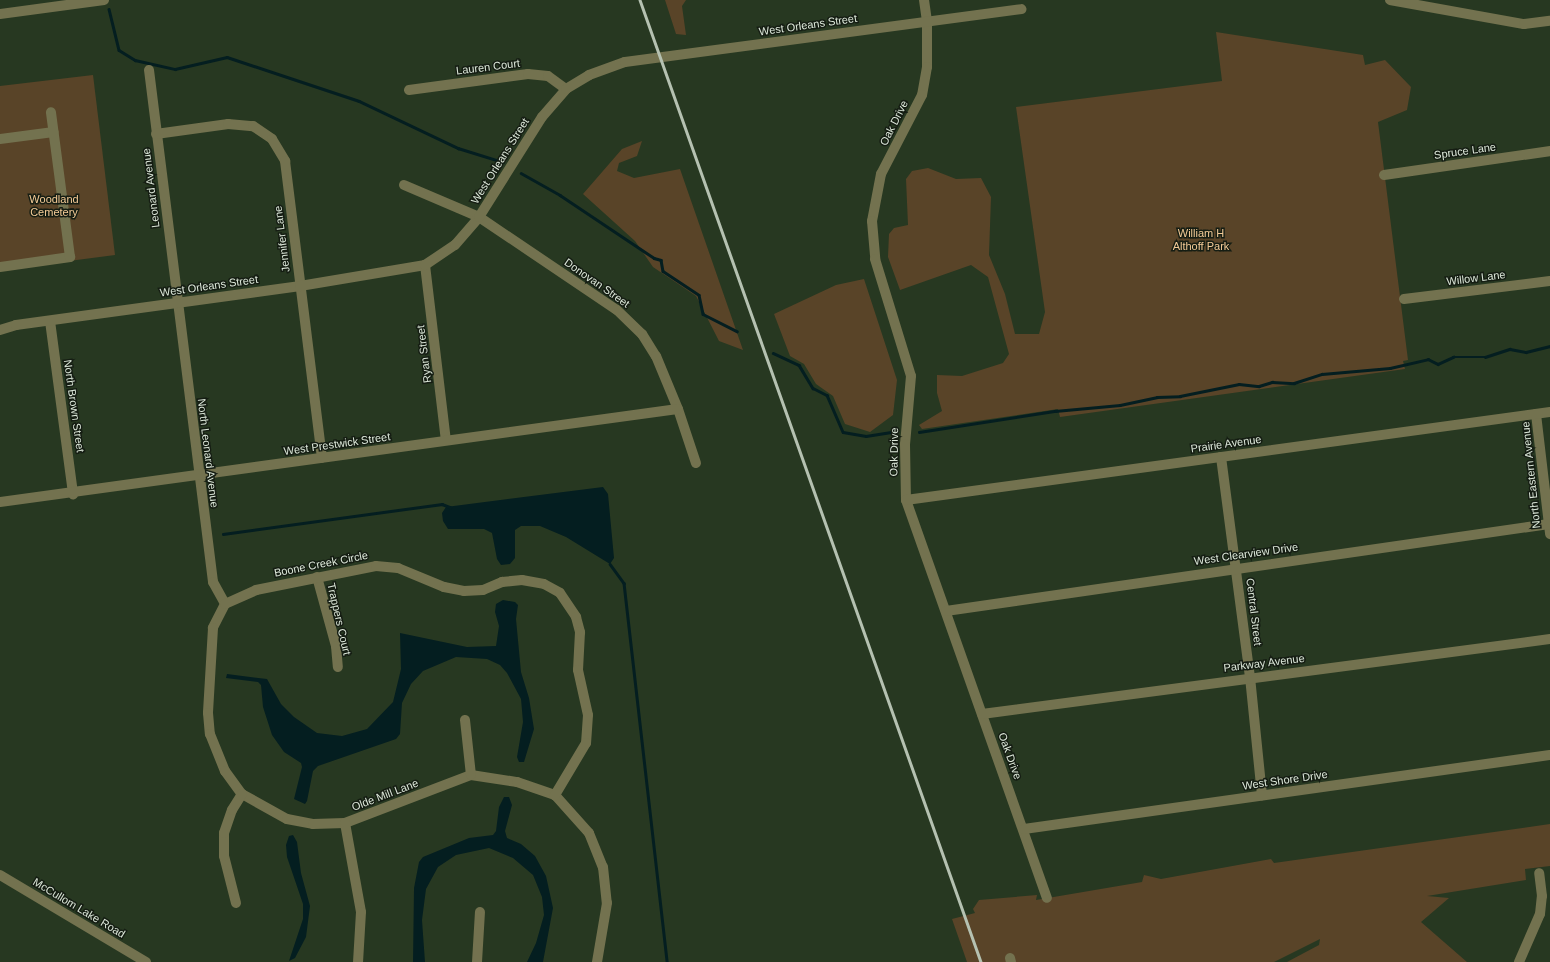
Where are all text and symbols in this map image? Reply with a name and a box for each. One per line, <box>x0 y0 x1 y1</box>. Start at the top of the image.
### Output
street label: West Orleans Street <box>758 12 858 38</box>
street label: Lauren Court <box>455 57 521 77</box>
street label: Oak Drive <box>877 98 911 148</box>
street label: West Orleans Street <box>468 116 532 206</box>
street label: Spruce Lane <box>1433 140 1497 162</box>
street label: Leonard Avenue <box>140 147 162 229</box>
park label: Woodland Cemetery <box>29 193 79 219</box>
street label: Jennifer Lane <box>271 205 293 273</box>
park label: William H Althoff Park <box>1173 227 1229 253</box>
street label: Donovan Street <box>562 256 632 310</box>
street label: Willow Lane <box>1446 268 1506 288</box>
street label: West Orleans Street <box>159 273 259 299</box>
street label: Ryan Street <box>414 324 434 384</box>
street label: North Brown Street <box>61 359 87 453</box>
street label: North Leonard Avenue <box>195 397 221 509</box>
street label: North Eastern Avenue <box>1519 421 1543 529</box>
street label: Oak Drive <box>887 427 901 477</box>
street label: West Prestwick Street <box>283 430 391 458</box>
street label: Prairie Avenue <box>1189 432 1263 456</box>
street label: West Clearview Drive <box>1193 540 1299 568</box>
street label: Boone Creek Circle <box>273 548 369 580</box>
street label: Central Street <box>1243 578 1265 646</box>
street label: Trappers Court <box>324 582 354 656</box>
street label: Parkway Avenue <box>1222 651 1306 675</box>
street label: Oak Drive <box>995 731 1025 781</box>
street label: West Shore Drive <box>1242 767 1328 793</box>
street label: Olde Mill Lane <box>350 776 420 814</box>
street label: McCullom Lake Road <box>31 875 127 941</box>

